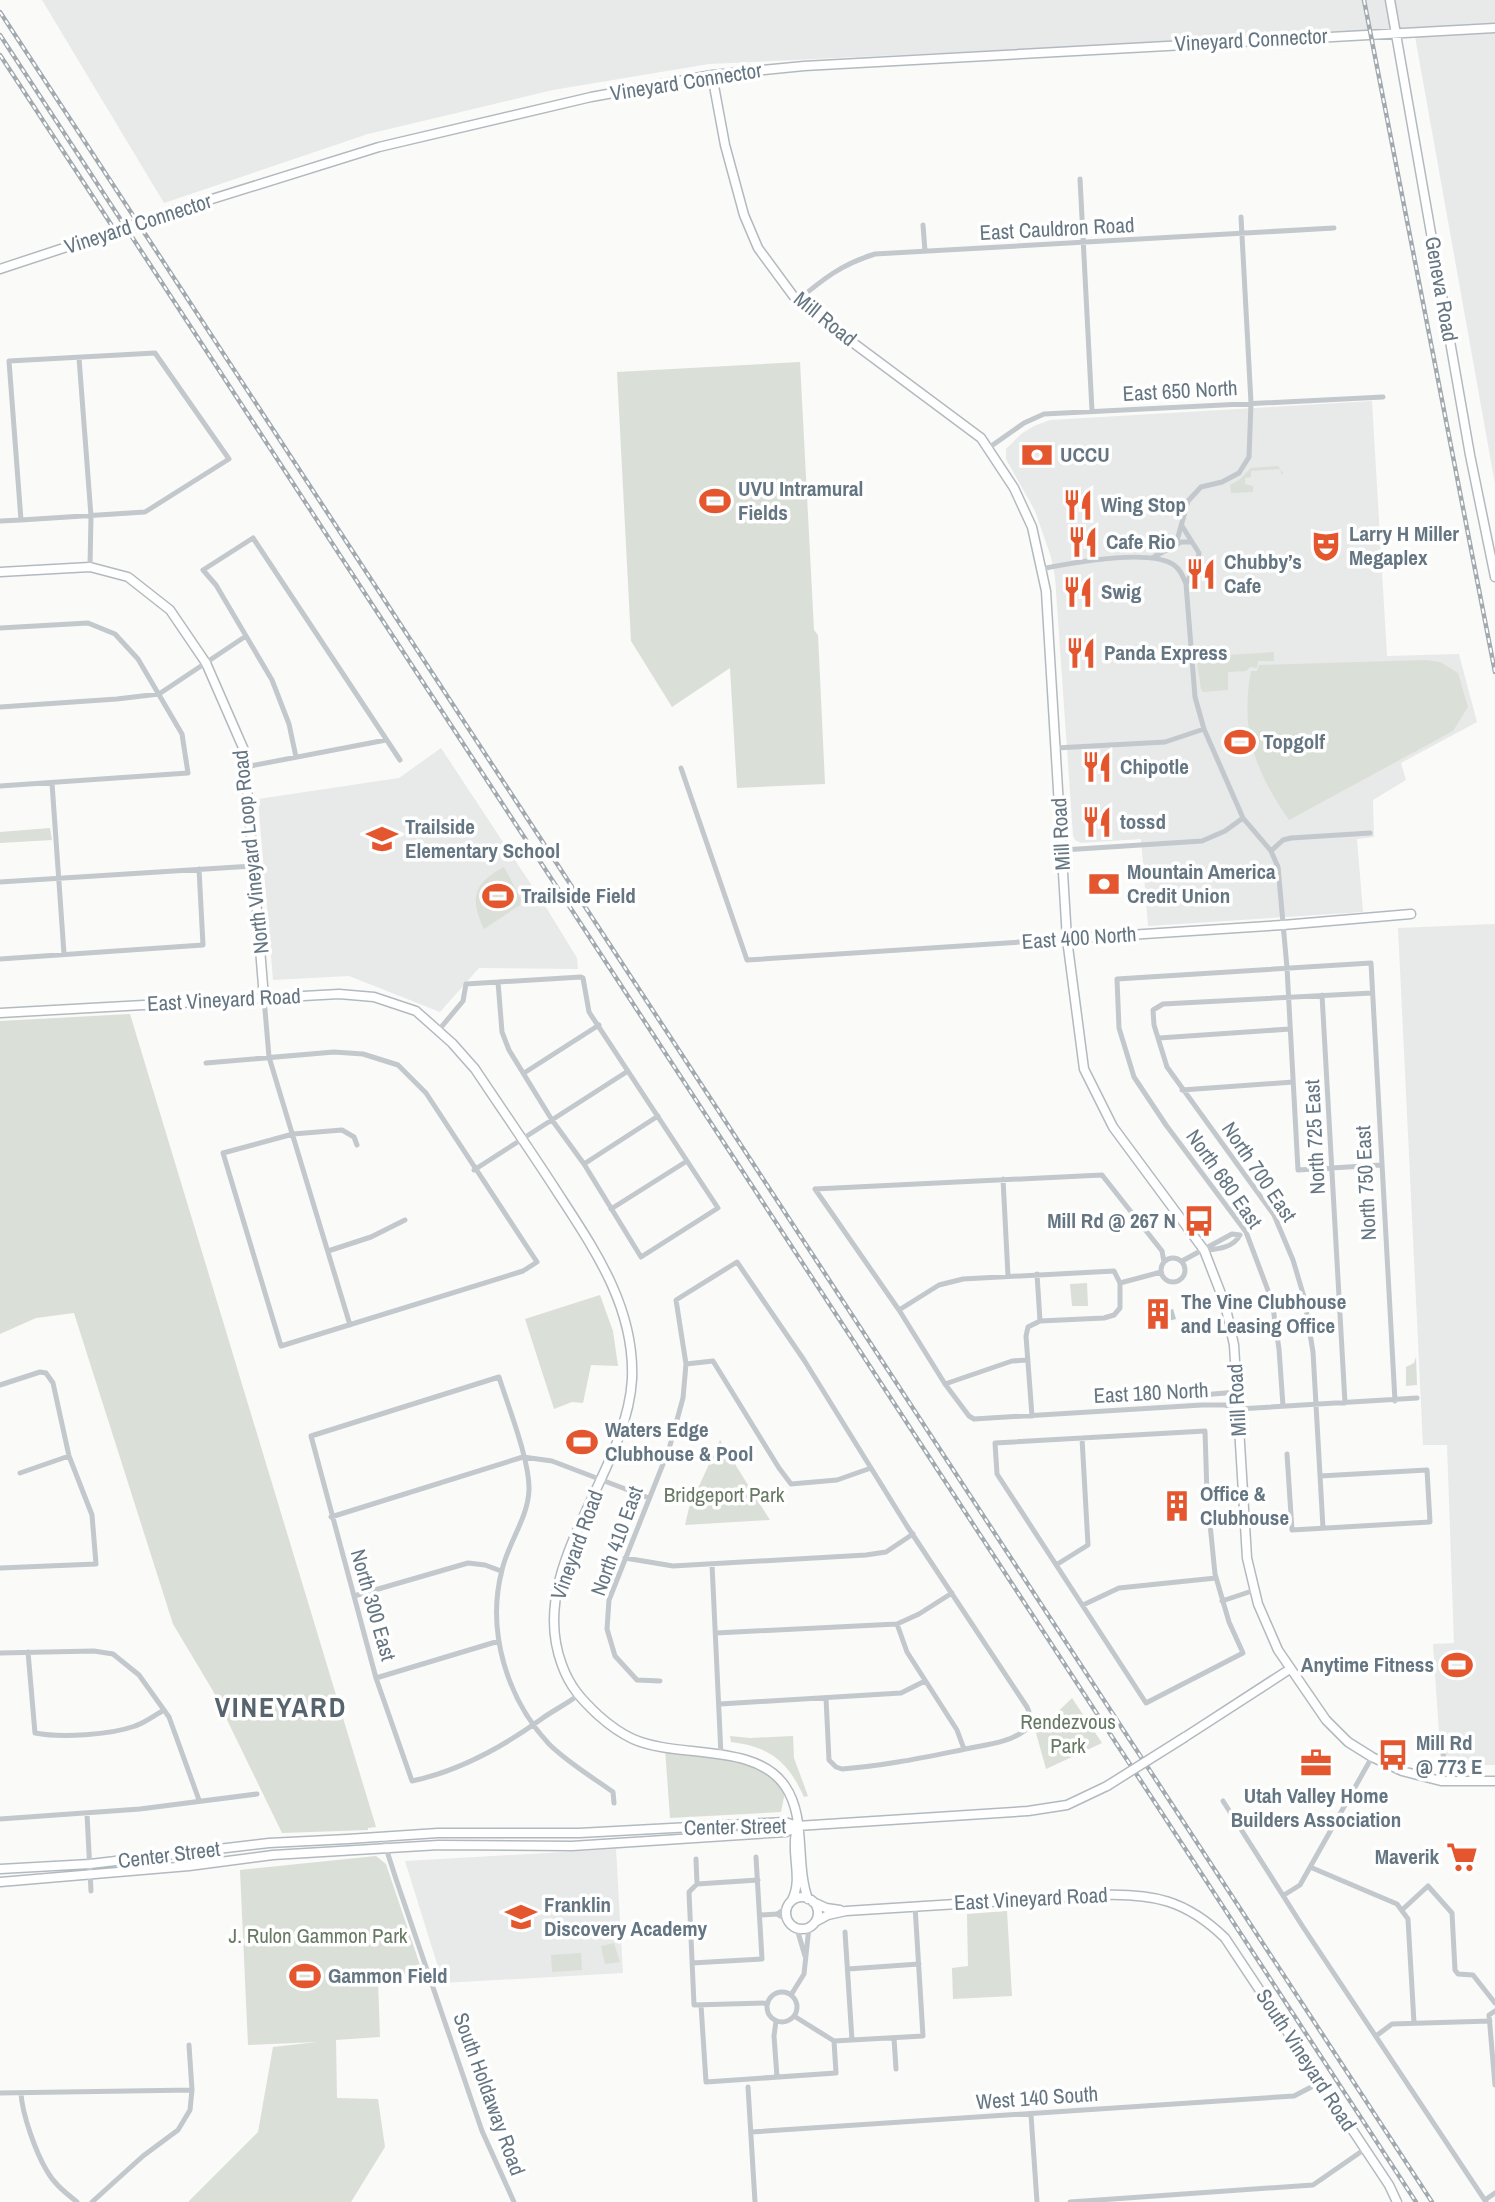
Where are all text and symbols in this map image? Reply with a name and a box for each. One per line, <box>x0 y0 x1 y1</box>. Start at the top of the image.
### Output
street label: Vineyard Connector <box>1174 21 1328 58</box>
street label: Vineyard Connector <box>608 55 764 108</box>
street label: Vineyard Connector <box>61 186 215 261</box>
street label: East Cauldron Road <box>979 210 1135 247</box>
street label: Geneva Road <box>1418 234 1465 344</box>
street label: Mill Road <box>788 284 863 353</box>
street label: East 650 North <box>1122 373 1238 408</box>
bank icon: UCCU <box>1020 438 1054 472</box>
place label: UCCU <box>1060 440 1110 469</box>
place label: UVU Intramural Fields <box>738 474 863 527</box>
sports icon: UVU Intramural Fields <box>698 484 732 518</box>
restaurant icon: Wing Stop <box>1061 488 1095 522</box>
place label: Wing Stop <box>1101 490 1186 519</box>
place label: Larry H Miller Megaplex <box>1349 519 1459 572</box>
restaurant icon: Cafe Rio <box>1066 525 1100 559</box>
place label: Cafe Rio <box>1106 527 1176 556</box>
theatre icon: Larry H Miller Megaplex <box>1309 529 1343 563</box>
place label: Chubby’s Cafe <box>1224 547 1302 600</box>
restaurant icon: Chubby’s Cafe <box>1184 557 1218 591</box>
restaurant icon: Swig <box>1061 575 1095 609</box>
place label: Swig <box>1101 577 1142 606</box>
restaurant icon: Panda Express <box>1064 636 1098 670</box>
place label: Panda Express <box>1104 638 1227 667</box>
sports icon: Topgolf <box>1223 725 1257 759</box>
place label: Topgolf <box>1263 727 1325 756</box>
street label: North Vineyard Loop Road <box>225 749 276 955</box>
restaurant icon: Chipotle <box>1080 750 1114 784</box>
place label: Chipotle <box>1120 752 1189 781</box>
street label: Mill Road <box>1044 797 1077 871</box>
restaurant icon: tossd <box>1080 805 1114 839</box>
place label: tossd <box>1120 807 1166 836</box>
place label: Trailside Elementary School <box>405 812 560 865</box>
school or university icon: Trailside Elementary School <box>365 822 399 856</box>
place label: Mountain America Credit Union <box>1127 857 1276 910</box>
bank icon: Mountain America Credit Union <box>1087 867 1121 901</box>
sports icon: Trailside Field <box>481 879 515 913</box>
place label: Trailside Field <box>521 881 636 910</box>
street label: East 400 North <box>1021 919 1137 956</box>
street label: East Vineyard Road <box>146 981 302 1018</box>
street label: North 725 East <box>1297 1079 1332 1195</box>
street label: North 700 East <box>1215 1116 1304 1228</box>
street label: North 680 East <box>1180 1123 1269 1234</box>
street label: North 750 East <box>1348 1125 1383 1241</box>
bus stop icon: Mill Rd @ 267 N <box>1182 1204 1216 1238</box>
place label: Mill Rd @ 267 N <box>1047 1206 1176 1235</box>
place label: The Vine Clubhouse and Leasing Office <box>1181 1287 1346 1340</box>
building icon: The Vine Clubhouse and Leasing Office <box>1141 1297 1175 1331</box>
street label: Mill Road <box>1220 1363 1253 1437</box>
street label: East 180 North <box>1093 1375 1209 1410</box>
place label: Waters Edge Clubhouse & Pool <box>605 1415 753 1468</box>
sports icon: Waters Edge Clubhouse & Pool <box>565 1425 599 1459</box>
place label: Office & Clubhouse <box>1200 1479 1289 1532</box>
park label: Bridgeport Park <box>664 1480 785 1509</box>
street label: North 410 East <box>583 1482 650 1600</box>
street label: Vineyard Road <box>543 1486 610 1604</box>
building icon: Office & Clubhouse <box>1160 1489 1194 1523</box>
street label: North 300 East <box>344 1546 403 1664</box>
sports icon: Anytime Fitness <box>1440 1648 1474 1682</box>
place label: Anytime Fitness <box>1301 1650 1434 1679</box>
district label: VINEYARD <box>215 1688 347 1726</box>
park label: Rendezvous Park <box>1020 1707 1116 1760</box>
place label: Mill Rd @ 773 E <box>1416 1728 1483 1781</box>
bus stop icon: Mill Rd @ 773 E <box>1376 1738 1410 1772</box>
office icon: Utah Valley Home Builders Association <box>1299 1746 1333 1780</box>
place label: Utah Valley Home Builders Association <box>1231 1781 1401 1834</box>
street label: Center Street <box>684 1811 787 1842</box>
street label: Center Street <box>116 1834 222 1875</box>
supermarket icon: Maverik <box>1445 1840 1479 1874</box>
place label: Maverik <box>1375 1842 1439 1871</box>
street label: East Vineyard Road <box>953 1880 1109 1917</box>
place label: Franklin Discovery Academy <box>544 1890 707 1943</box>
school or university icon: Franklin Discovery Academy <box>504 1900 538 1934</box>
park label: J. Rulon Gammon Park <box>229 1921 408 1950</box>
sports icon: Gammon Field <box>288 1959 322 1993</box>
place label: Gammon Field <box>328 1961 448 1990</box>
street label: South Vineyard Road <box>1249 1983 1363 2137</box>
street label: South Holdaway Road <box>447 2008 532 2179</box>
street label: West 140 South <box>975 2079 1099 2116</box>

